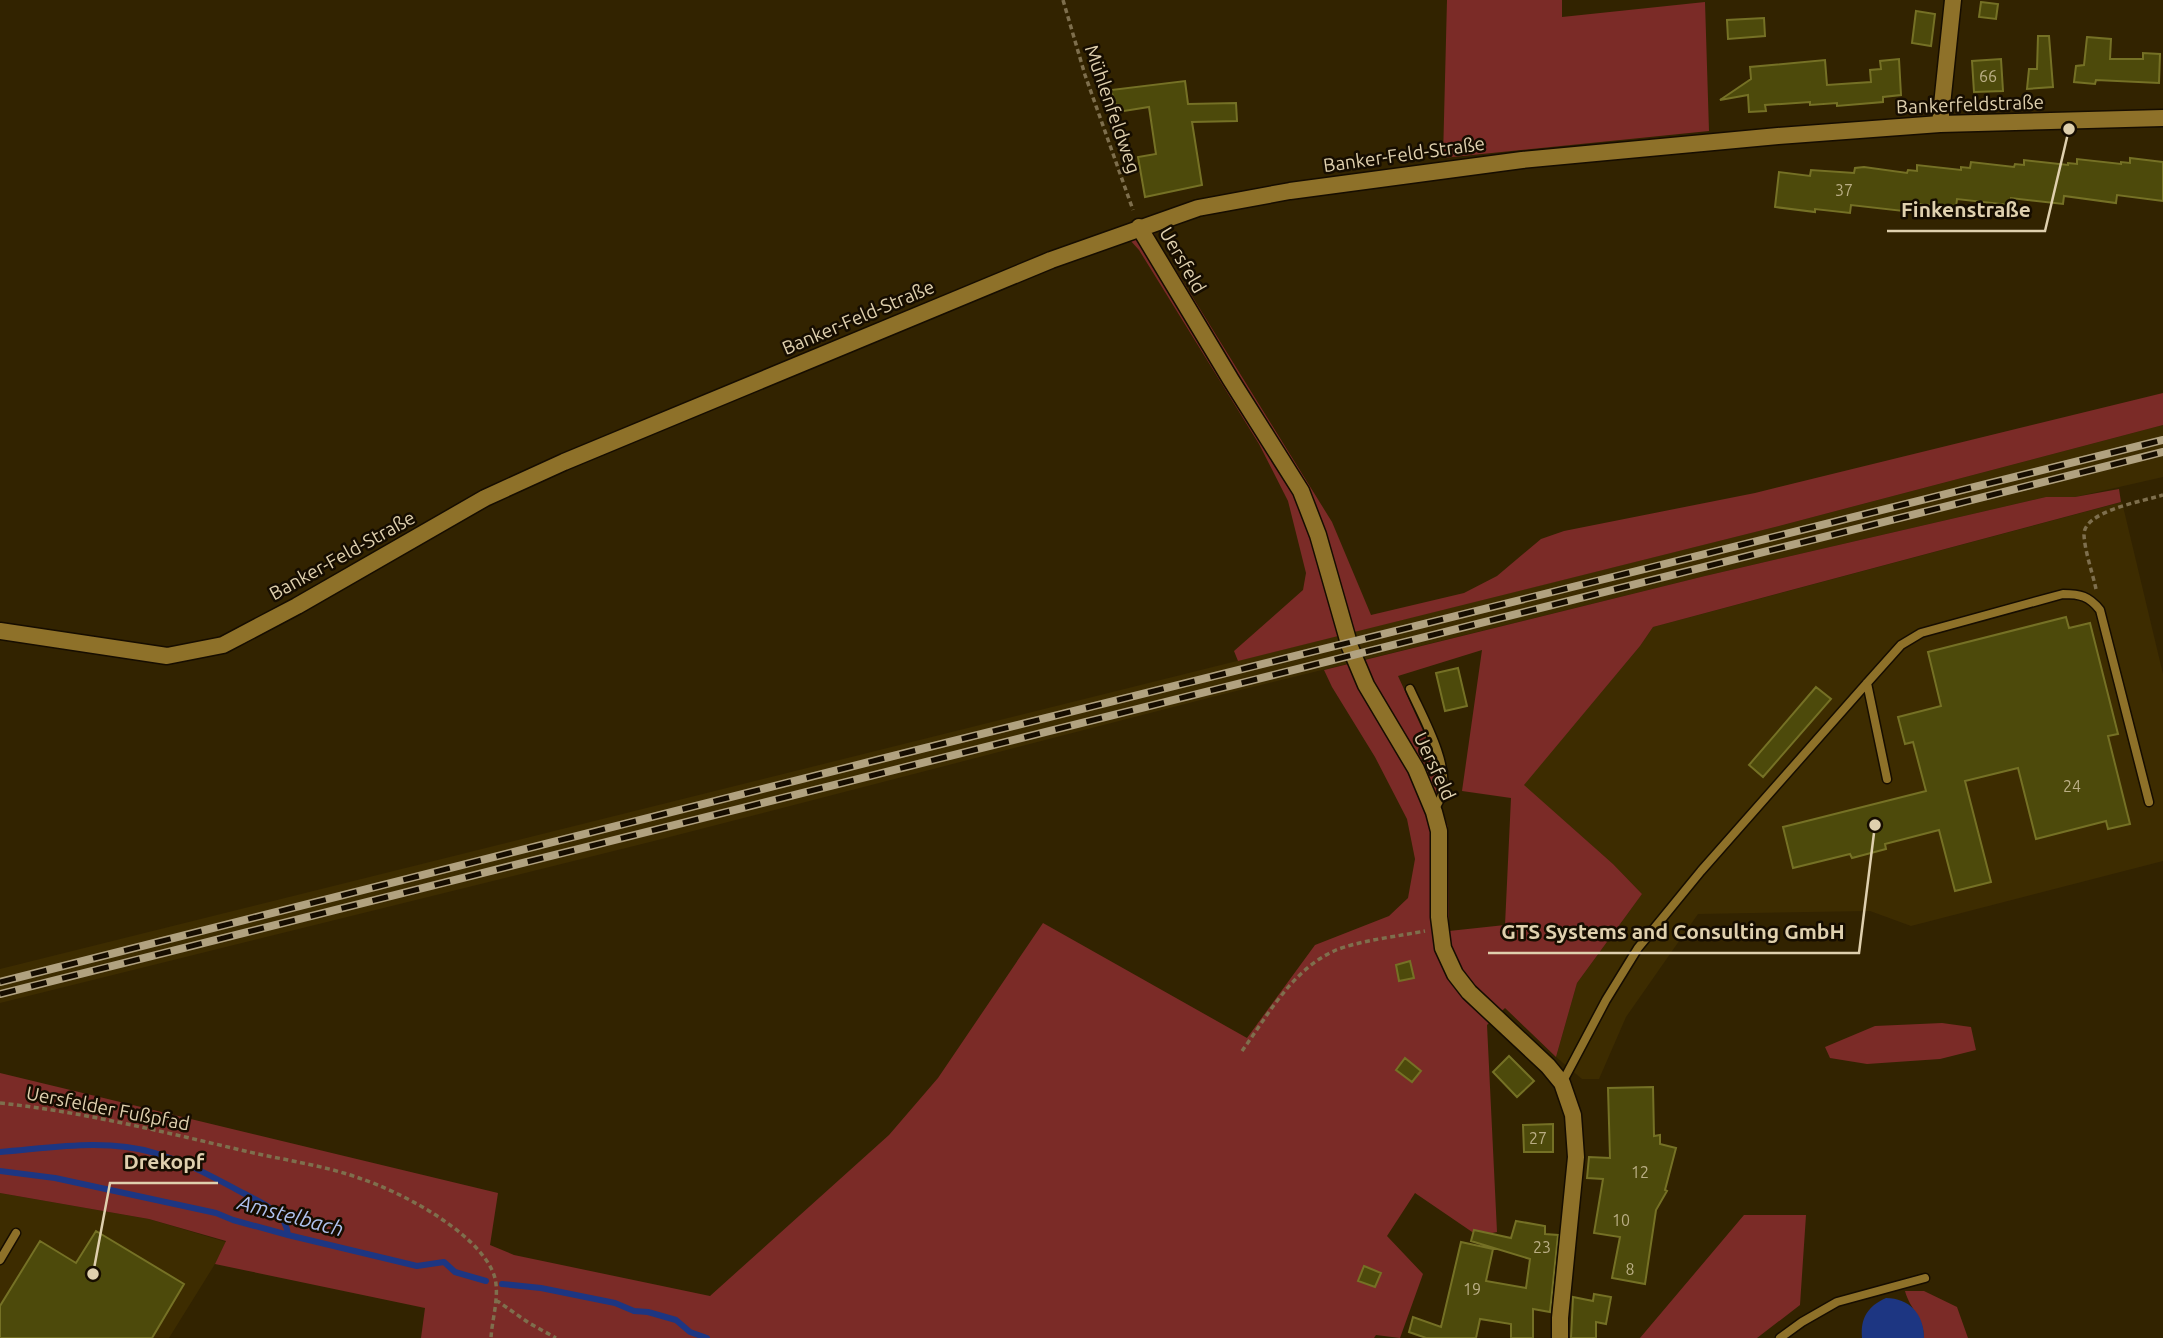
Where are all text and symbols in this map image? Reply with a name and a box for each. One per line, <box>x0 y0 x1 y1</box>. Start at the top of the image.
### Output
street label: Mühlenfeldweg <box>1081 42 1145 176</box>
house number: 66 <box>1979 67 1997 85</box>
street label: Bankerfeldstraße <box>1896 90 2044 118</box>
street label: Banker-Feld-Straße <box>1322 132 1486 176</box>
house number: 37 <box>1835 181 1853 199</box>
callout: Finkenstraße <box>1887 189 2045 231</box>
text: Finkenstraße <box>1901 197 2031 221</box>
street label: Uersfeld <box>1155 223 1211 297</box>
street label: Banker-Feld-Straße <box>779 275 937 359</box>
street label: Banker-Feld-Straße <box>265 506 419 604</box>
street label: Uersfeld <box>1410 728 1460 804</box>
house number: 24 <box>2063 777 2081 795</box>
callout: GTS Systems and Consulting GmbH <box>1488 911 1859 953</box>
text: GTS Systems and Consulting GmbH <box>1501 919 1845 943</box>
street label: Uersfelder Fußpfad <box>24 1081 192 1135</box>
house number: 27 <box>1529 1129 1547 1147</box>
callout: Drekopf <box>110 1141 218 1183</box>
text: Drekopf <box>124 1149 205 1173</box>
house number: 12 <box>1631 1163 1649 1181</box>
water label: Amstelbach <box>234 1189 347 1241</box>
house number: 10 <box>1612 1211 1630 1229</box>
house number: 23 <box>1533 1238 1551 1256</box>
house number: 8 <box>1625 1260 1635 1278</box>
house number: 19 <box>1463 1280 1481 1298</box>

